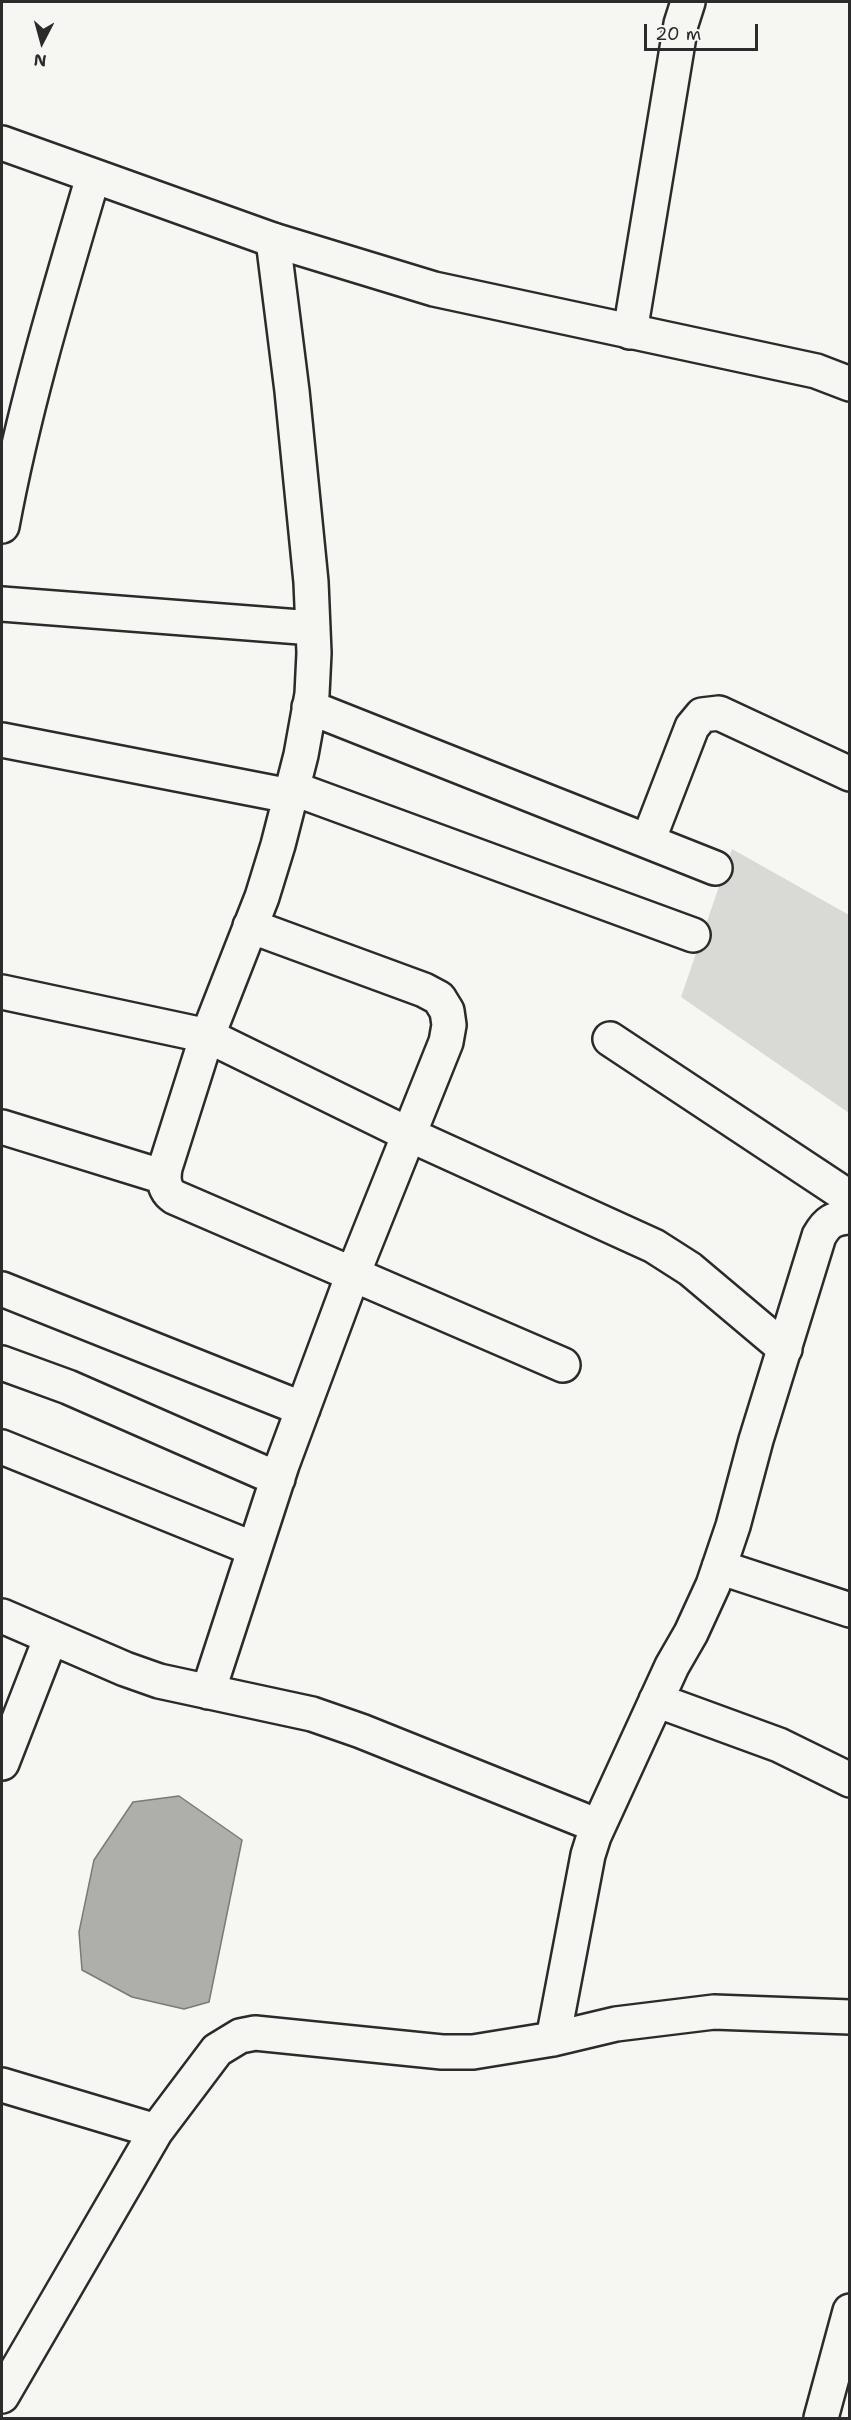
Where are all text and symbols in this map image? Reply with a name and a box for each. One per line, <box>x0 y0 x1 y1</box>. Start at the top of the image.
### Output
north arrow <box>12 12 72 72</box>
scale bar <box>647 12 761 50</box>
text: 20 m <box>655 22 701 46</box>
text: N <box>33 49 47 72</box>

